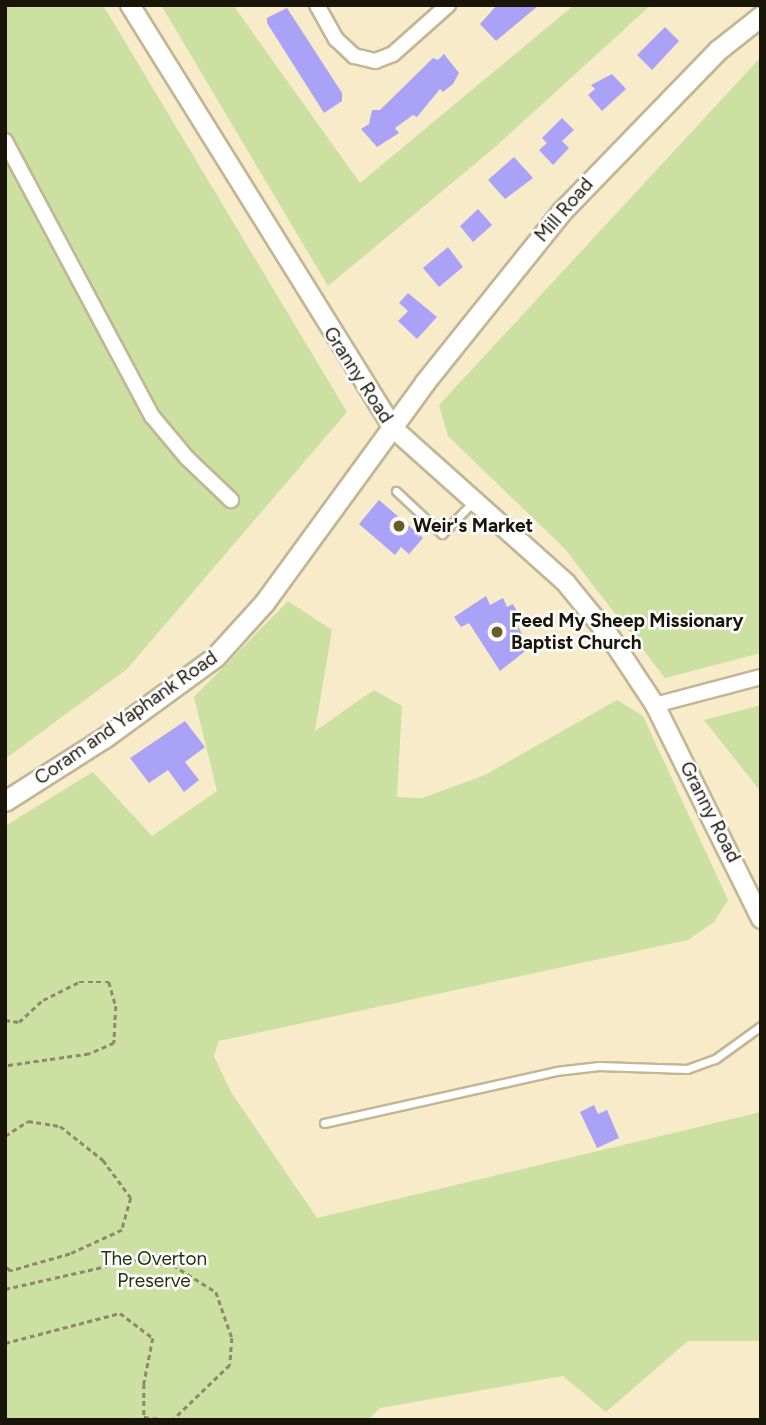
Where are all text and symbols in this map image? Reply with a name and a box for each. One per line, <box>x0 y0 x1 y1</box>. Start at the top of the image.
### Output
street label: Mill Road <box>530 173 598 247</box>
street label: Granny Road <box>318 323 398 427</box>
place label: Weir's Market <box>413 515 533 537</box>
marker: Weir's Market <box>391 518 407 534</box>
place label: Feed My Sheep Missionary Baptist Church <box>511 610 743 654</box>
marker: Feed My Sheep Missionary Baptist Church <box>489 624 505 640</box>
street label: Coram and Yaphank Road <box>30 646 222 790</box>
street label: Granny Road <box>675 758 745 866</box>
park label: The Overton Preserve <box>101 1248 207 1292</box>

